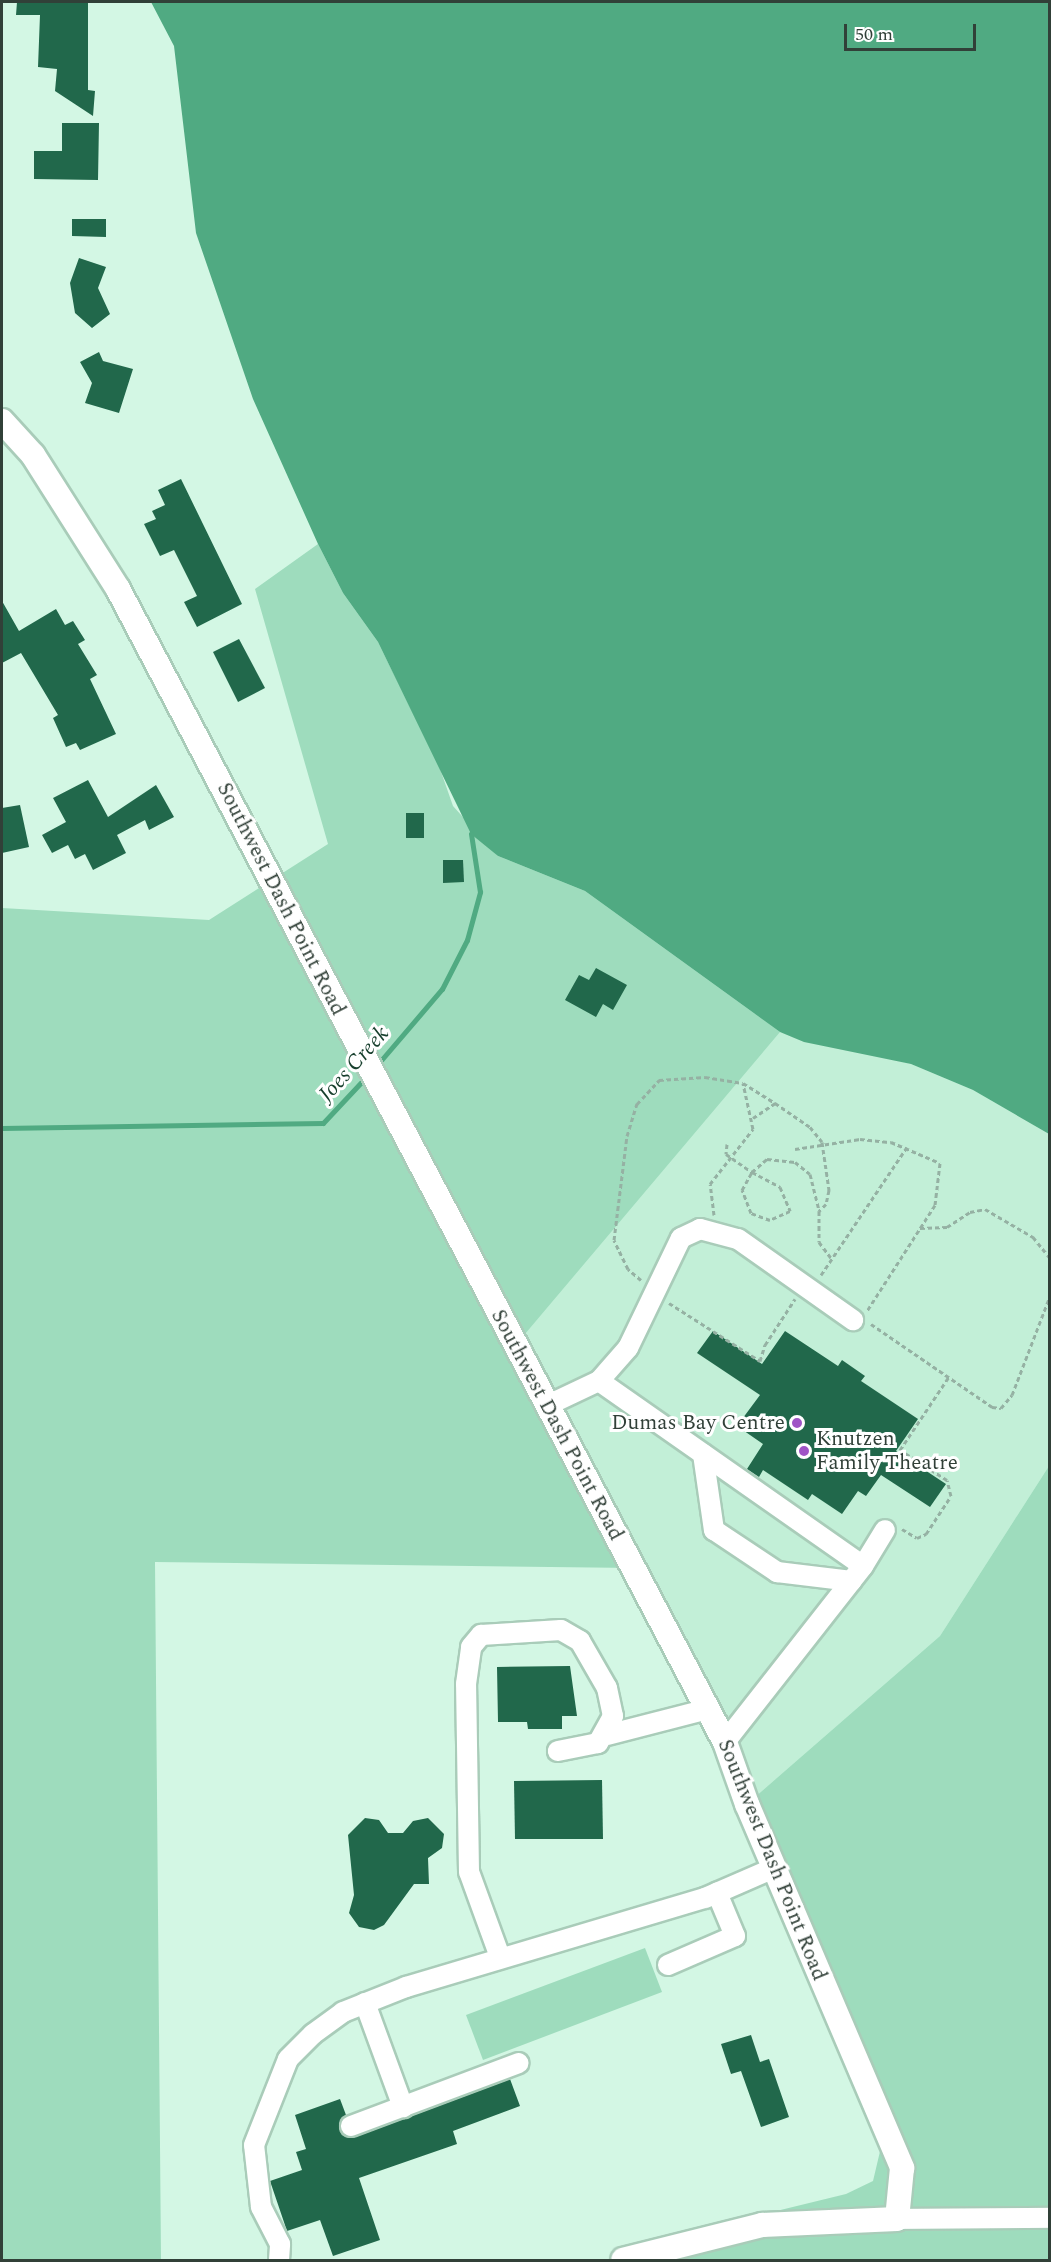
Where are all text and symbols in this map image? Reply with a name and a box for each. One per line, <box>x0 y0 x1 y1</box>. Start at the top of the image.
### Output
scale bar <box>847 12 979 50</box>
text: 50 m <box>855 21 893 48</box>
street label: Southwest Dash Point Road <box>211 778 351 1020</box>
water label: Joes Creek <box>313 1021 395 1107</box>
street label: Southwest Dash Point Road <box>485 1305 629 1545</box>
place label: Dumas Bay Centre <box>611 1410 785 1436</box>
marker: Dumas Bay Centre <box>790 1416 804 1430</box>
place label: Knutzen Family Theatre <box>816 1426 958 1476</box>
marker: Knutzen Family Theatre <box>797 1444 811 1458</box>
street label: Southwest Dash Point Road <box>712 1736 832 1984</box>

